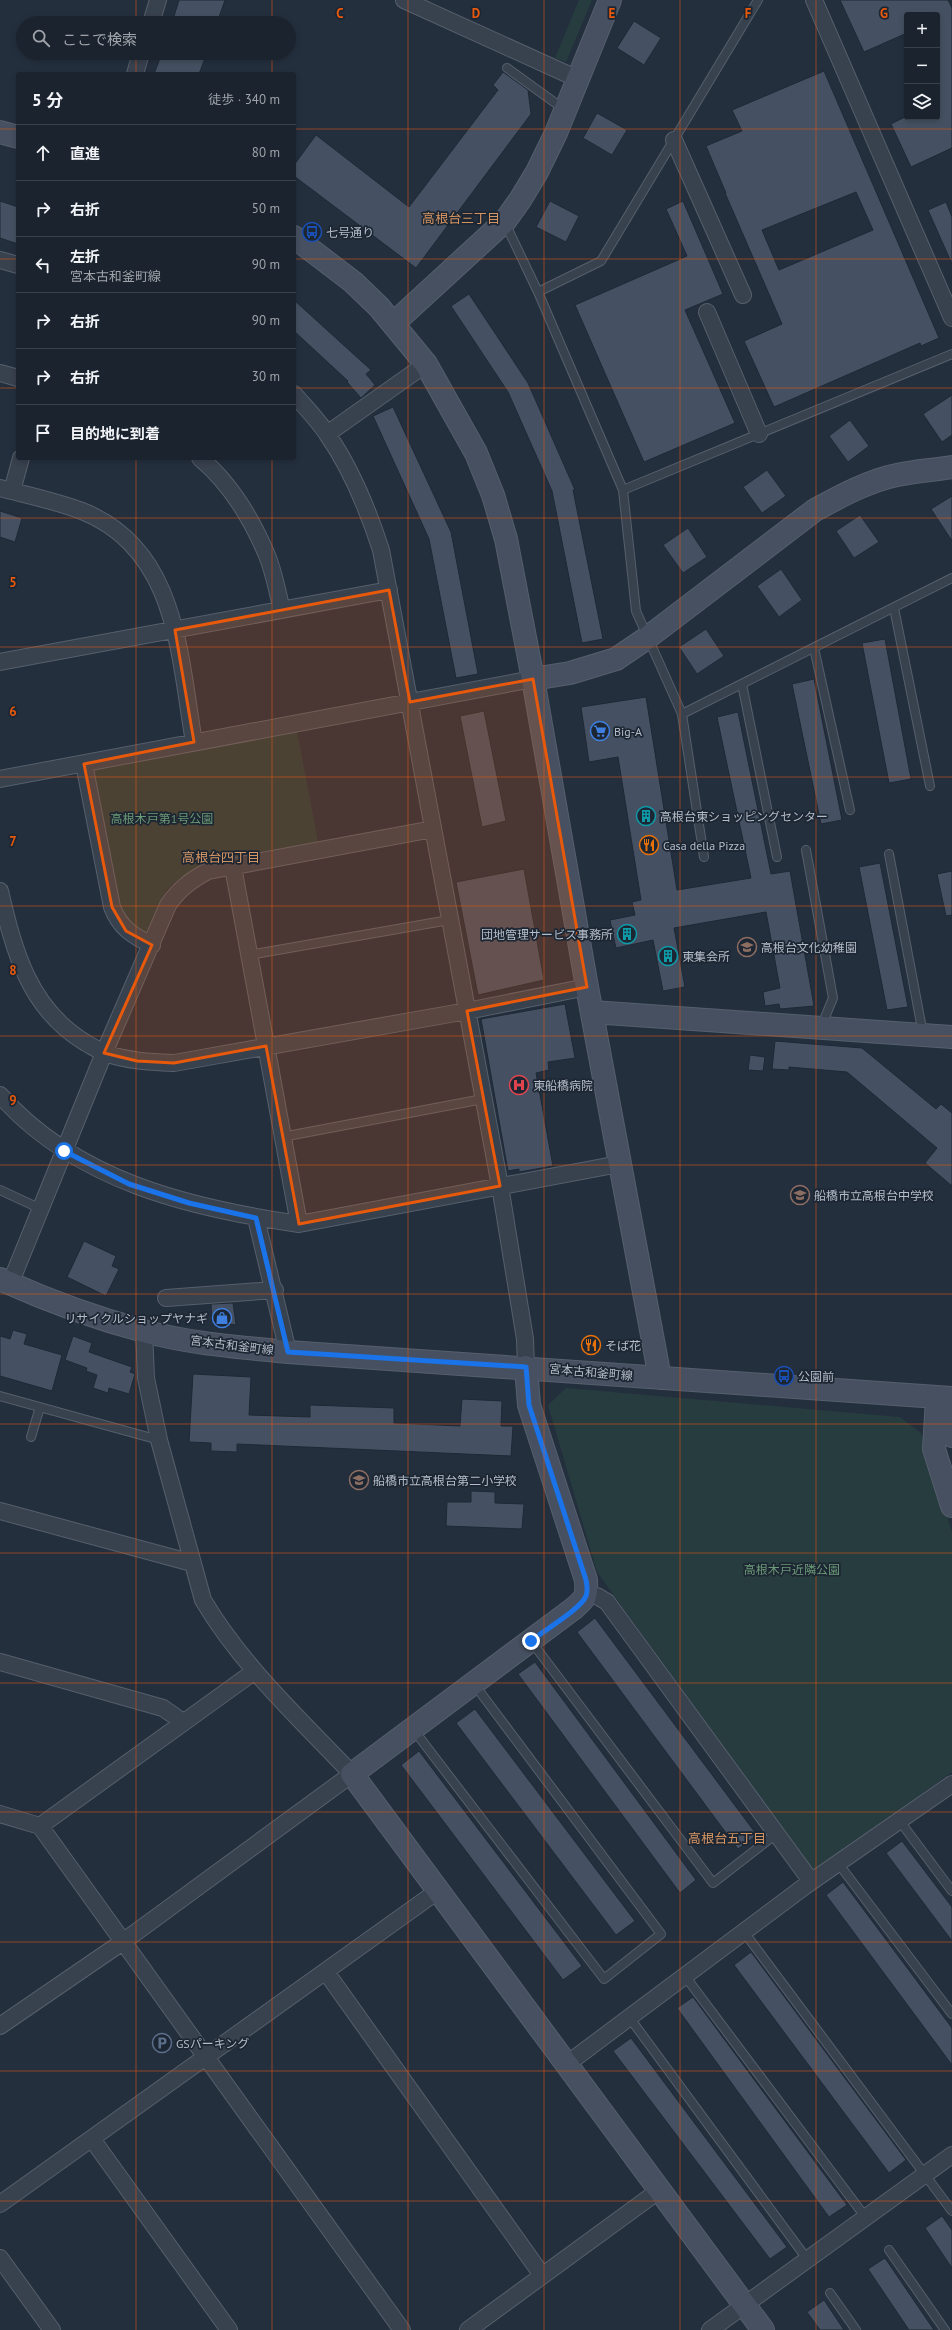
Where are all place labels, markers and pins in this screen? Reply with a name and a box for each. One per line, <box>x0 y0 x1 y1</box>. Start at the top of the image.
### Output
bus stop icon: 七号通り <box>301 221 323 243</box>
place label: 七号通り <box>326 225 374 240</box>
supermarket icon: Big-A <box>589 720 611 742</box>
place label: Big-A <box>614 724 642 739</box>
building icon: 高根台東ショッピングセンター <box>635 805 657 827</box>
place label: 高根台東ショッピングセンター <box>660 809 828 824</box>
restaurant icon: Casa della Pizza <box>638 834 660 856</box>
place label: Casa della Pizza <box>663 838 745 853</box>
building icon: 団地管理サービス事務所 <box>616 923 638 945</box>
place label: 団地管理サービス事務所 <box>481 927 613 942</box>
school or university icon: 高根台文化幼稚園 <box>736 936 758 958</box>
place label: 高根台文化幼稚園 <box>761 940 857 955</box>
building icon: 東集会所 <box>657 945 679 967</box>
place label: 東集会所 <box>682 949 730 964</box>
hospital icon: 東船橋病院 <box>508 1074 530 1096</box>
place label: 東船橋病院 <box>533 1078 593 1093</box>
school or university icon: 船橋市立高根台中学校 <box>789 1184 811 1206</box>
place label: 船橋市立高根台中学校 <box>814 1188 934 1203</box>
shop icon: リサイクルショップヤナギ <box>211 1307 233 1329</box>
place label: リサイクルショップヤナギ <box>65 1311 208 1326</box>
restaurant icon: そば花 <box>580 1334 602 1356</box>
place label: そば花 <box>605 1338 641 1353</box>
bus stop icon: 公園前 <box>773 1365 795 1387</box>
place label: 公園前 <box>798 1369 834 1384</box>
school or university icon: 船橋市立高根台第二小学校 <box>348 1469 370 1491</box>
place label: 船橋市立高根台第二小学校 <box>373 1473 517 1488</box>
parking icon: GSパーキング <box>151 2032 173 2054</box>
place label: GSパーキング <box>176 2036 249 2051</box>

